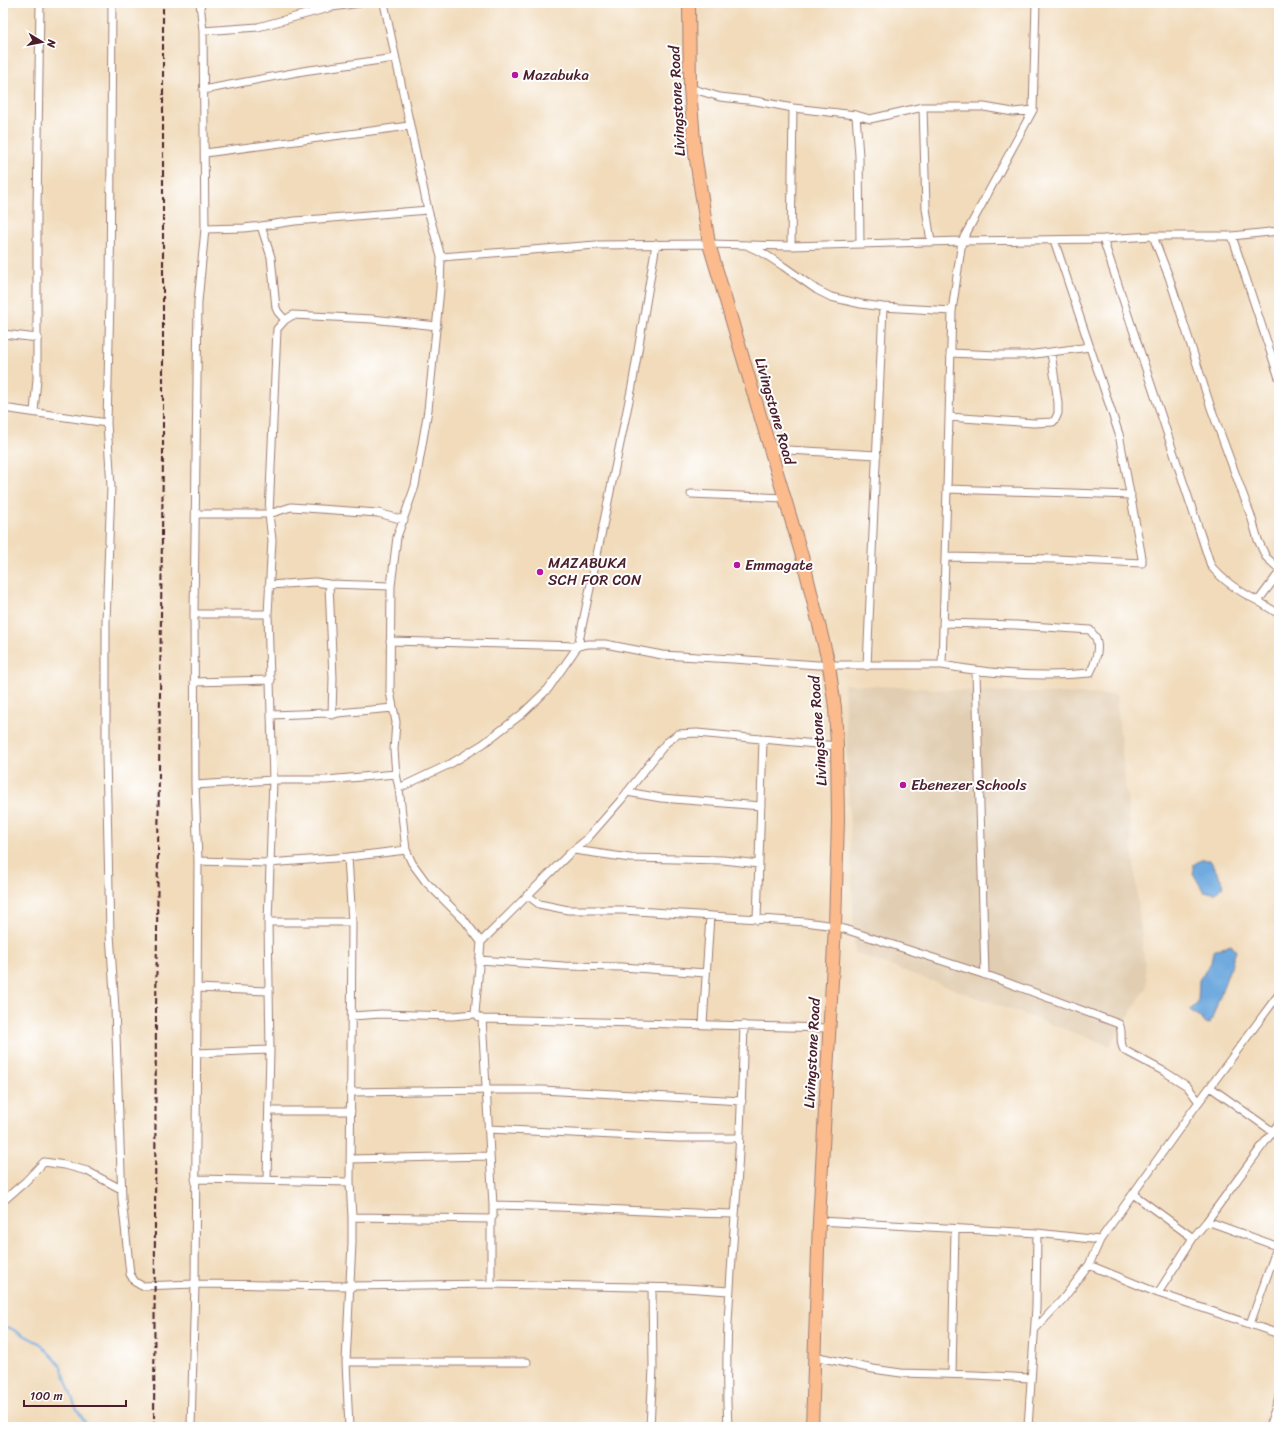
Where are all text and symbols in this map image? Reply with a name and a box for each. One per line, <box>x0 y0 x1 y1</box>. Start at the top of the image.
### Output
north arrow <box>22 22 62 62</box>
text: N <box>41 37 62 49</box>
street label: Livingstone Road <box>661 44 693 157</box>
place label: Mazabuka <box>523 62 589 88</box>
marker: Mazabuka <box>510 70 520 80</box>
street label: Livingstone Road <box>747 354 803 469</box>
place label: MAZABUKA SCH FOR CON <box>548 550 642 593</box>
place label: Emmagate <box>745 552 813 578</box>
marker: Emmagate <box>732 560 742 570</box>
marker: MAZABUKA SCH FOR CON <box>535 567 545 577</box>
street label: Livingstone Road <box>801 674 835 787</box>
place label: Ebenezer Schools <box>911 772 1027 798</box>
marker: Ebenezer Schools <box>898 780 908 790</box>
street label: Livingstone Road <box>796 996 828 1109</box>
scale bar <box>24 1382 126 1408</box>
text: 100 m <box>30 1385 63 1407</box>

